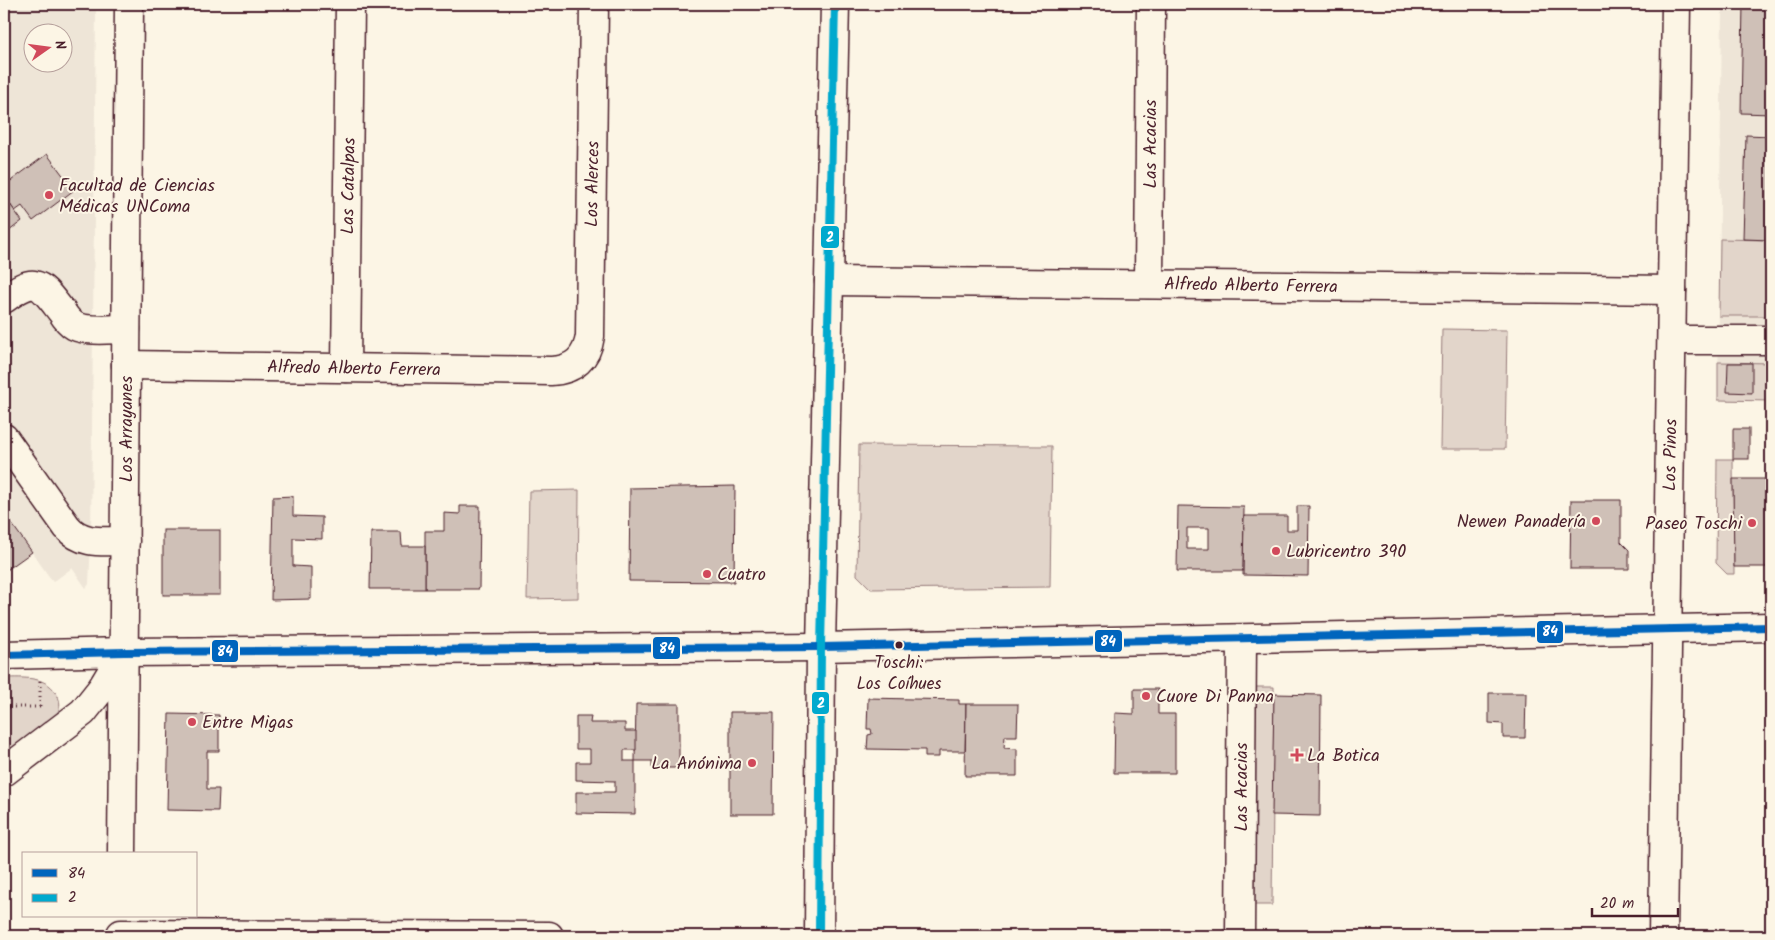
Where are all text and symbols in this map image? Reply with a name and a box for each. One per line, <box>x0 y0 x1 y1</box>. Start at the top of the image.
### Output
north arrow <box>22 22 72 72</box>
text: N <box>48 38 71 52</box>
street label: Las Acacias <box>1137 99 1166 188</box>
street label: Las Catalpas <box>334 137 365 235</box>
street label: Los Alerces <box>578 140 609 227</box>
place label: Facultad de Ciencias Médicas UNComa <box>59 172 215 222</box>
marker: Facultad de Ciencias Médicas UNComa <box>43 189 55 201</box>
line badge: 2 <box>820 225 840 249</box>
text: 2 <box>826 227 834 249</box>
street label: Alfredo Alberto Ferrera <box>1164 270 1338 303</box>
street label: Alfredo Alberto Ferrera <box>267 353 441 386</box>
street label: Los Arrayanes <box>113 375 142 482</box>
street label: Los Pinos <box>1656 418 1687 491</box>
place label: Newen Panadería <box>1457 508 1586 537</box>
place label: Paseo Toschi <box>1645 510 1743 539</box>
marker: Newen Panadería <box>1590 515 1602 527</box>
marker: Paseo Toschi <box>1746 517 1758 529</box>
place label: Lubricentro 390 <box>1286 538 1406 567</box>
marker: Lubricentro 390 <box>1270 545 1282 557</box>
place label: Cuatro <box>717 561 766 590</box>
marker: Cuatro <box>701 568 713 580</box>
line badge: 84 <box>1536 620 1564 644</box>
text: 84 <box>1542 621 1558 643</box>
line badge: 84 <box>1094 629 1123 653</box>
text: 84 <box>1100 631 1116 653</box>
line badge: 84 <box>652 636 681 660</box>
text: 84 <box>659 638 675 660</box>
line badge: 84 <box>211 639 239 663</box>
marker: Toschi: Los Coíhues <box>894 640 904 650</box>
text: 84 <box>217 641 233 663</box>
place label: Toschi: Los Coíhues <box>856 650 942 698</box>
place label: Cuore Di Panna <box>1156 683 1274 712</box>
marker: Cuore Di Panna <box>1140 690 1152 702</box>
line badge: 2 <box>811 691 830 715</box>
text: 2 <box>817 693 825 715</box>
place label: Entre Migas <box>202 709 294 738</box>
marker: Entre Migas <box>186 716 198 728</box>
street label: Las Acacias <box>1228 742 1257 831</box>
place label: La Botica <box>1307 742 1380 771</box>
marker: La Botica <box>1291 749 1303 761</box>
place label: La Anónima <box>651 750 742 779</box>
marker: La Anónima <box>746 757 758 769</box>
legend <box>22 852 198 918</box>
text: 84 <box>68 862 85 886</box>
scale bar <box>1592 885 1679 917</box>
text: 2 <box>68 886 77 910</box>
text: 20 m <box>1600 892 1634 916</box>

